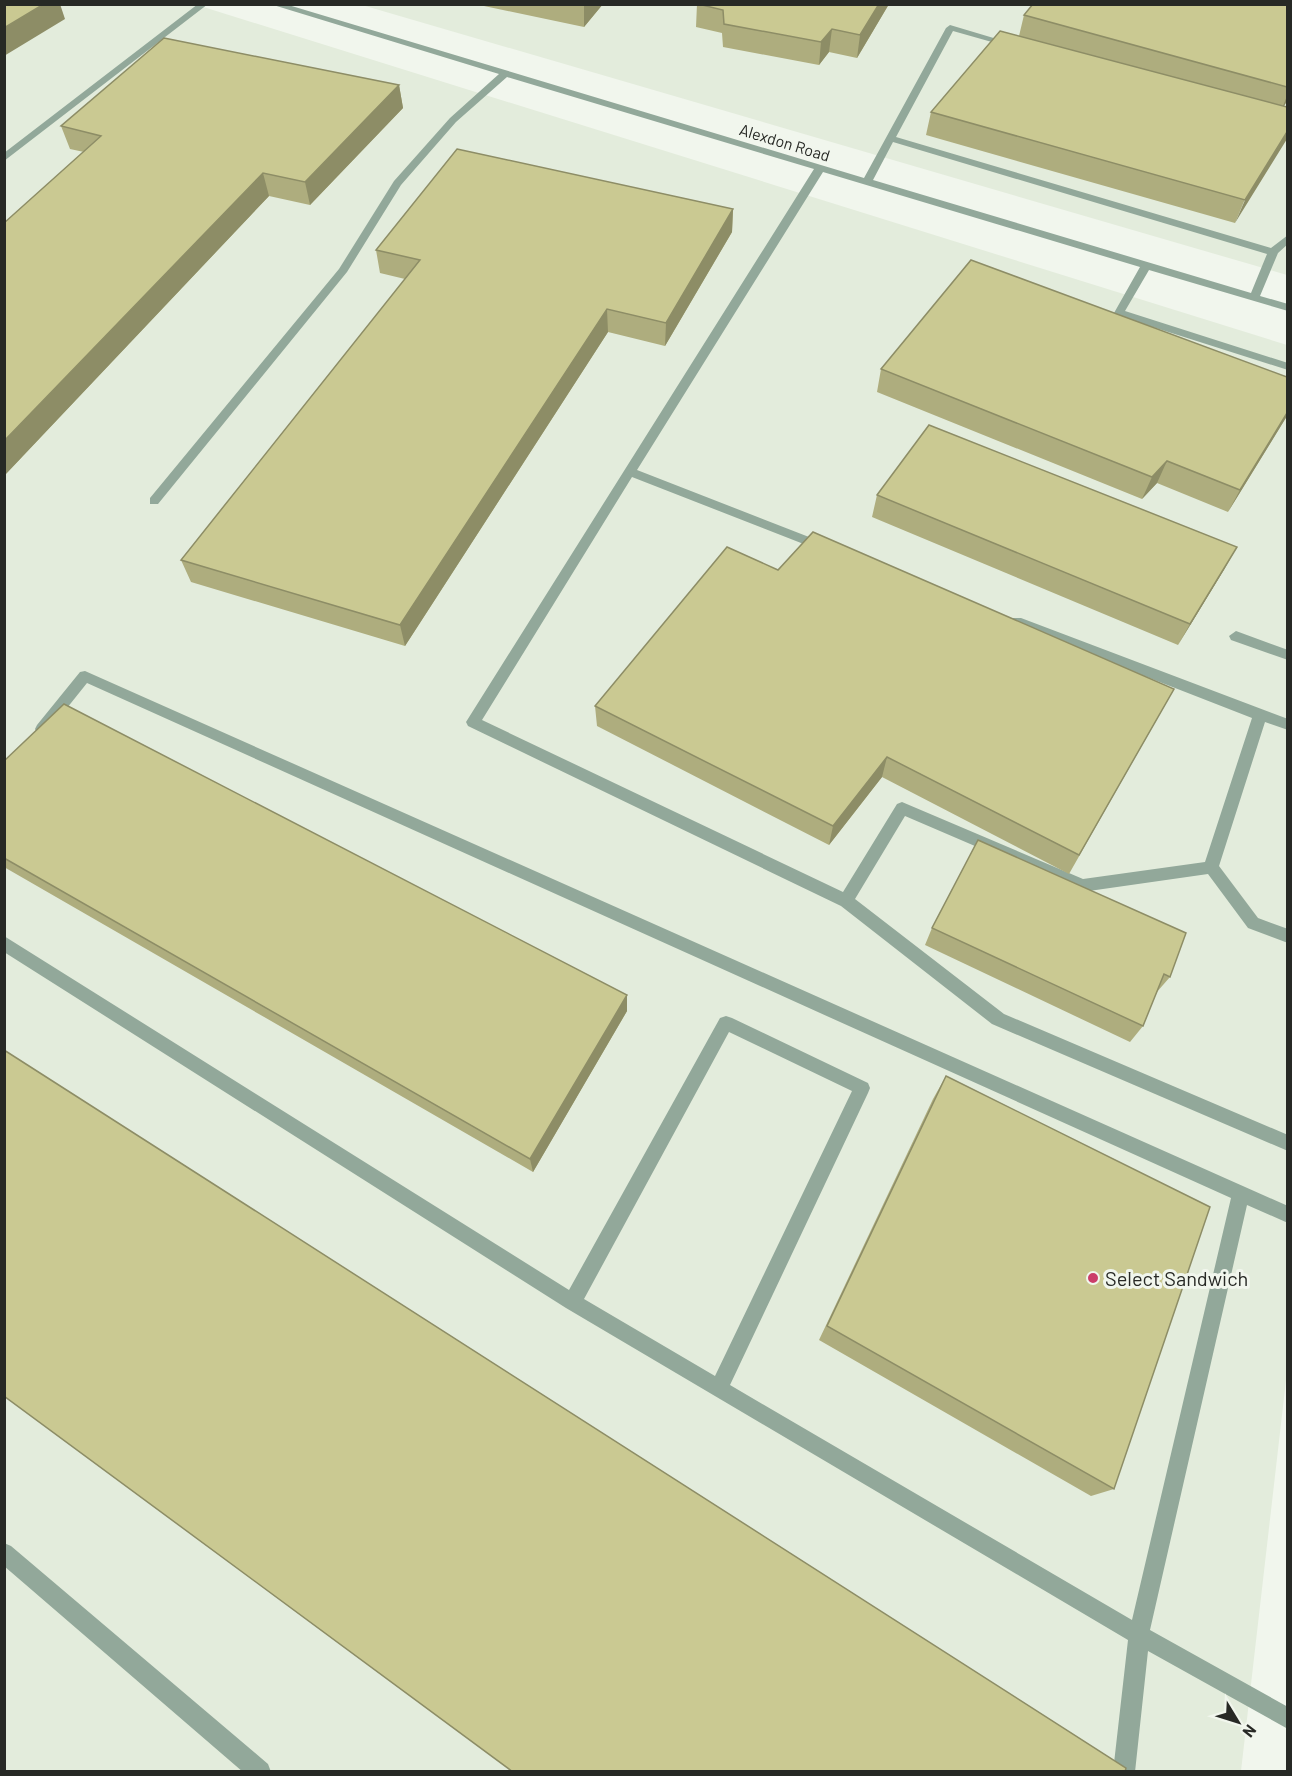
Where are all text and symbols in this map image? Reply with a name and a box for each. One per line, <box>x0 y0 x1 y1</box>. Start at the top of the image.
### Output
street label: Alexdon Road <box>737 119 833 165</box>
place label: Select Sandwich <box>1105 1266 1248 1290</box>
marker: Select Sandwich <box>1086 1271 1100 1285</box>
north arrow <box>1208 1692 1268 1752</box>
text: N <box>1239 1722 1261 1742</box>

